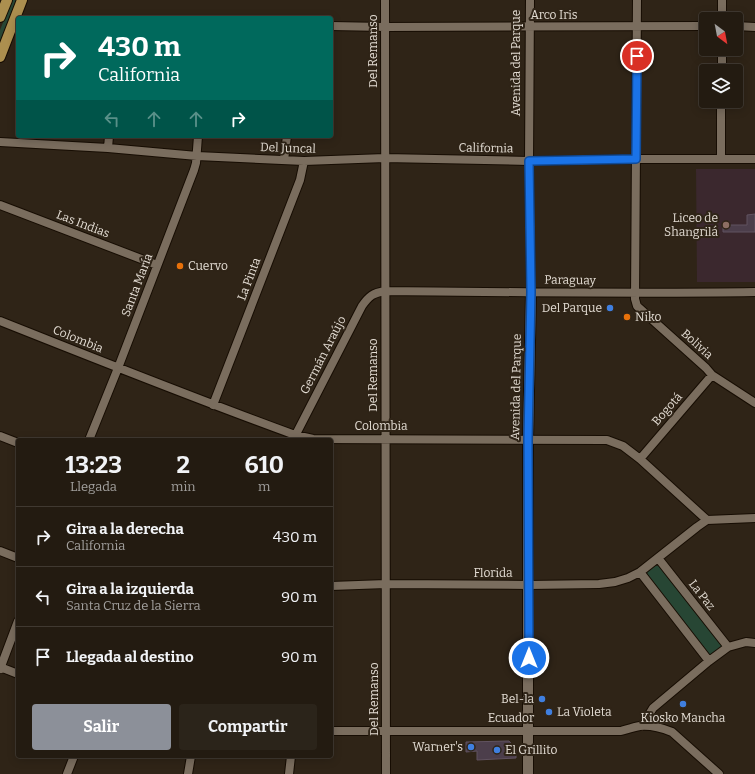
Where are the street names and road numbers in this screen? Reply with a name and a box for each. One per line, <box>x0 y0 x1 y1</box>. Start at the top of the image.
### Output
street label: Arco Iris <box>530 8 578 22</box>
street label: Avenida del Parque <box>509 10 523 116</box>
street label: Del Remanso <box>366 14 380 88</box>
street label: Del Juncal <box>260 140 317 156</box>
street label: California <box>458 141 514 155</box>
street label: Las Indias <box>54 207 112 241</box>
street label: Santa María <box>119 251 156 319</box>
street label: La Pinta <box>235 255 264 302</box>
street label: Paraguay <box>544 273 597 287</box>
street label: Germán Araújo <box>297 313 349 396</box>
street label: Colombia <box>51 323 106 356</box>
street label: Bolivia <box>678 326 716 362</box>
street label: Avenida del Parque <box>508 334 524 440</box>
street label: Del Remanso <box>366 338 380 412</box>
street label: Bogotá <box>649 389 685 428</box>
street label: Colombia <box>354 419 408 433</box>
street label: Florida <box>473 566 513 580</box>
street label: La Paz <box>686 577 718 613</box>
street label: Del Remanso <box>367 662 381 736</box>
street label: Ecuador <box>488 711 535 725</box>

